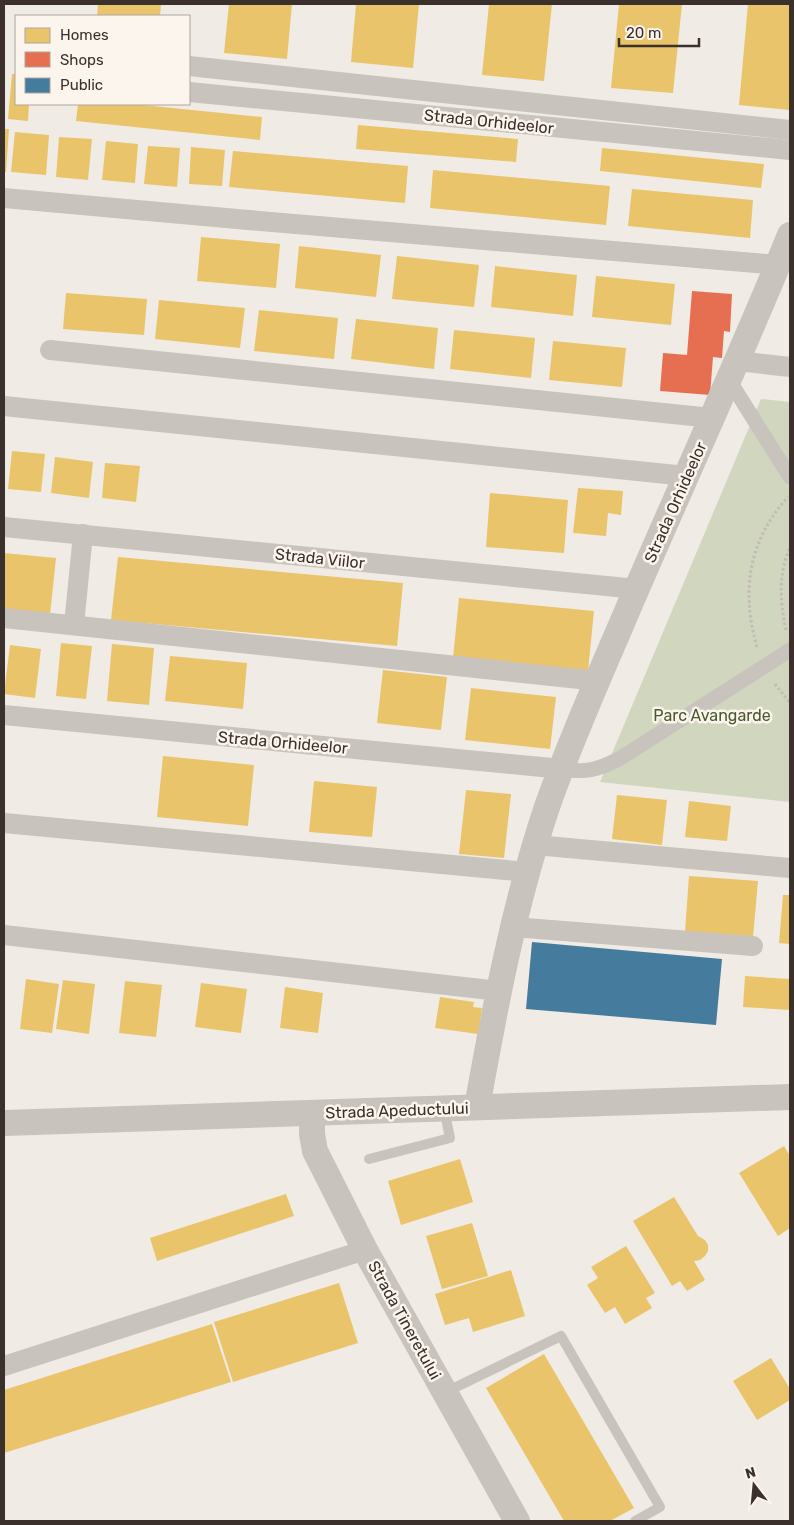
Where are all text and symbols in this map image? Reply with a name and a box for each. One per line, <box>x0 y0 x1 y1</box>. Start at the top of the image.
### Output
legend <box>15 15 190 105</box>
scale bar <box>619 15 699 47</box>
text: 20 m <box>626 24 661 42</box>
text: Homes <box>60 26 109 44</box>
text: Shops <box>60 51 104 69</box>
text: Public <box>60 76 103 94</box>
street label: Strada Orhideelor <box>423 105 555 138</box>
street label: Strada Orhideelor <box>640 439 711 566</box>
street label: Strada Viilor <box>274 544 366 573</box>
park label: Parc Avangarde <box>653 706 771 725</box>
street label: Strada Orhideelor <box>217 727 349 758</box>
street label: Strada Apeductului <box>325 1099 469 1122</box>
street label: Strada Tineretului <box>364 1258 445 1383</box>
north arrow <box>729 1460 779 1510</box>
text: N <box>743 1463 758 1483</box>

